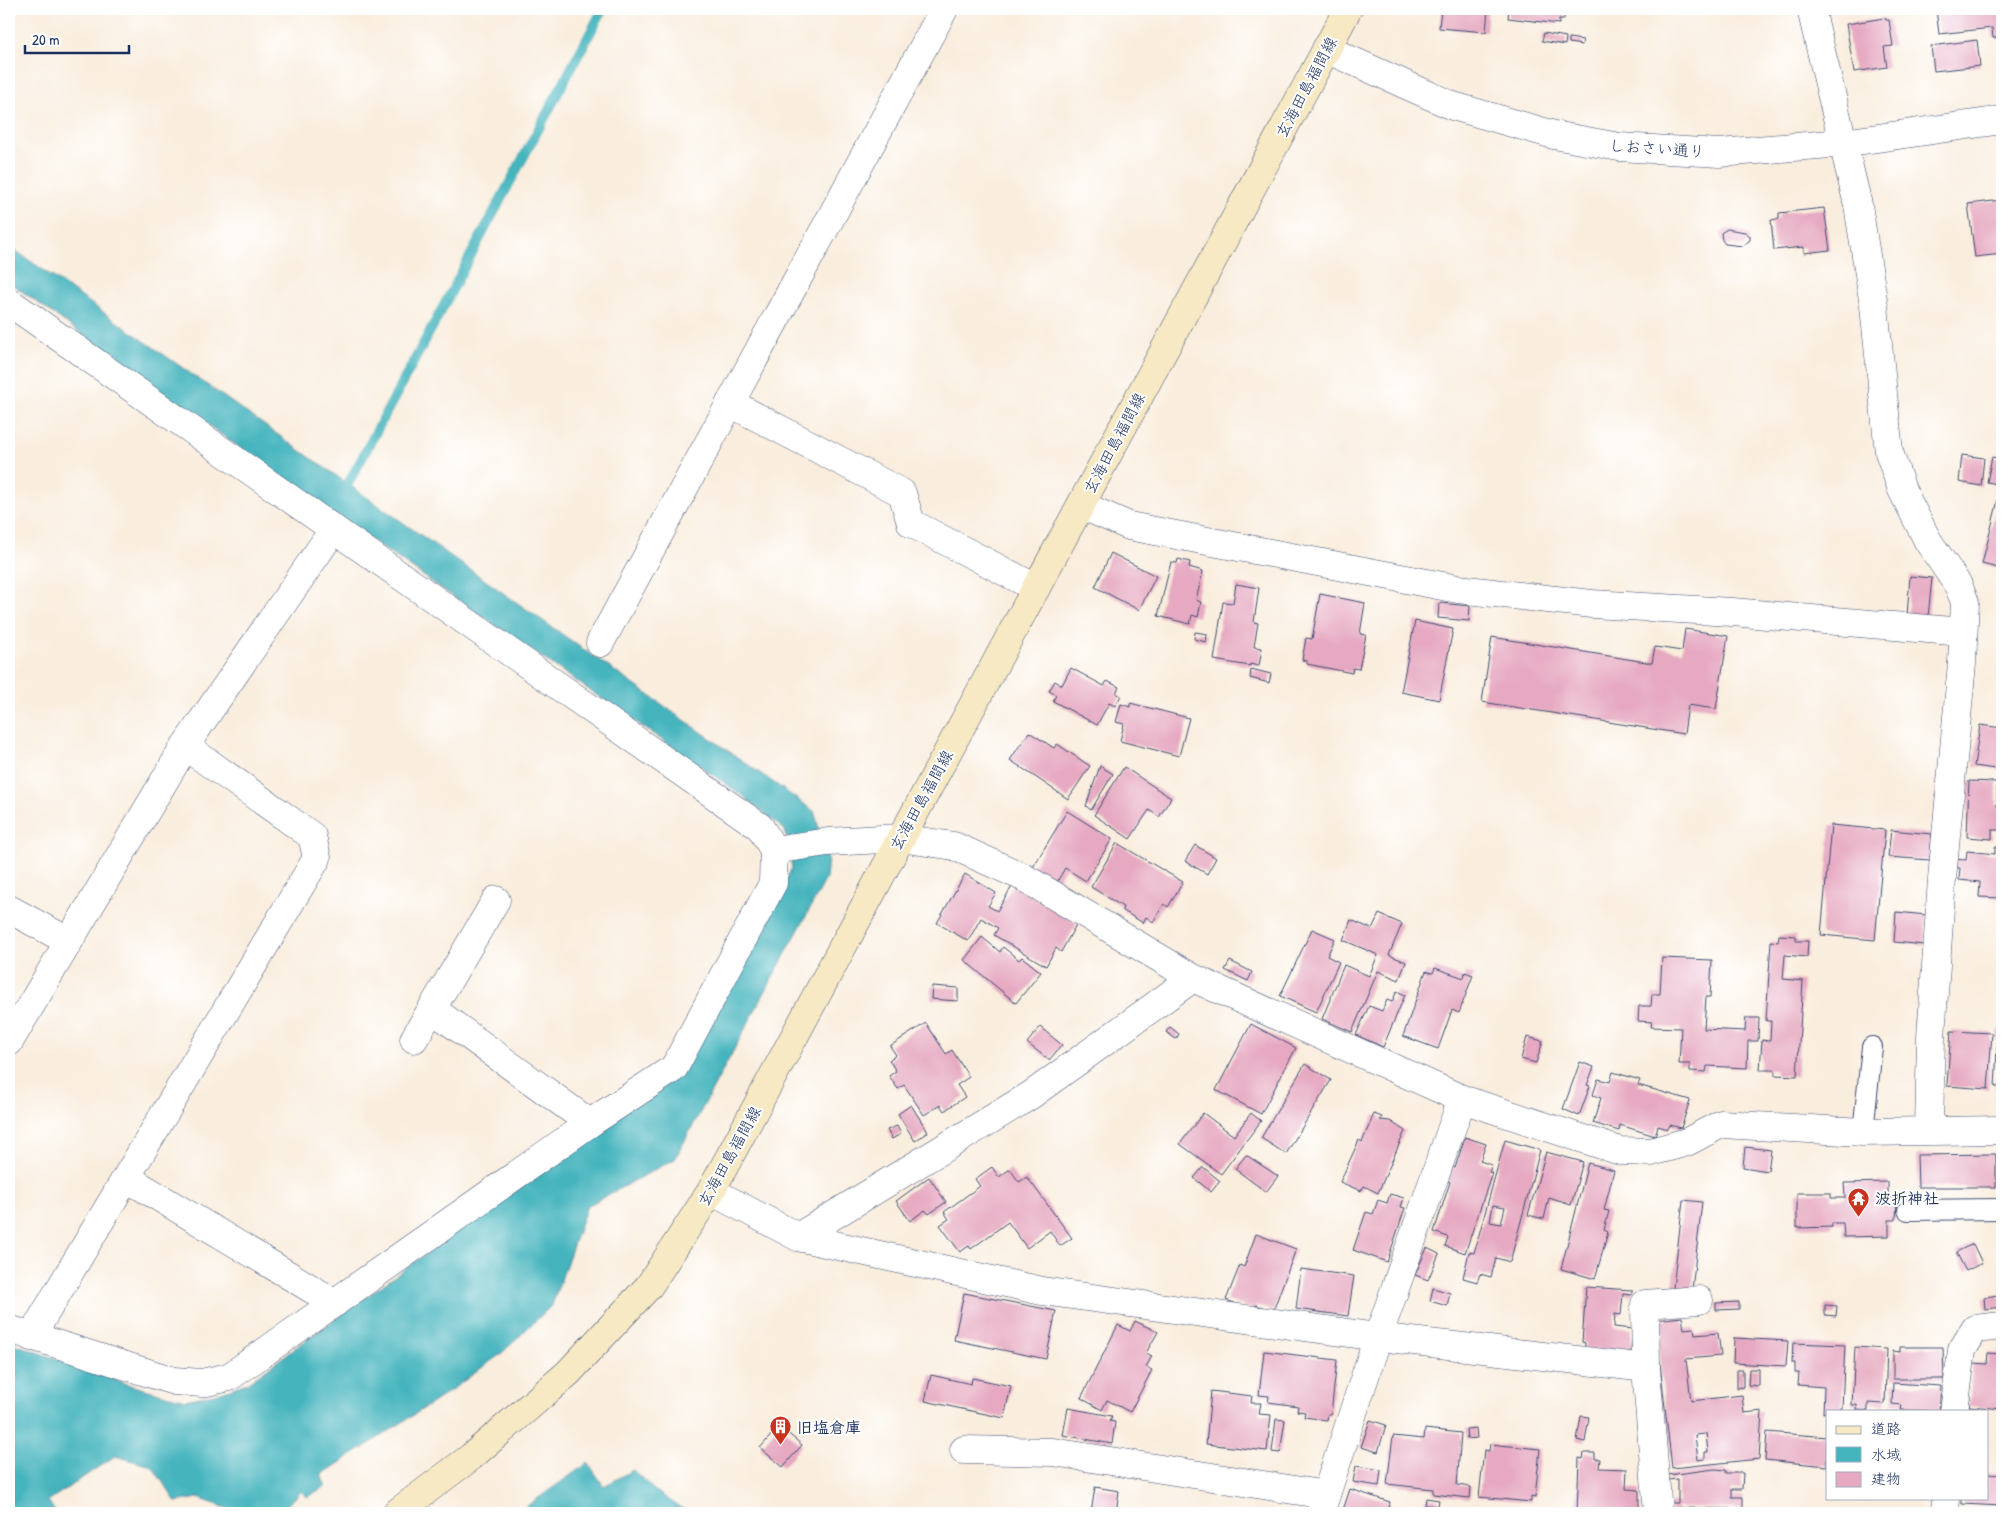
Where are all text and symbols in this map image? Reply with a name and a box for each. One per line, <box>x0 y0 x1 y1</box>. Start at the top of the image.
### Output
scale bar <box>25 22 129 54</box>
text: 20 m <box>32 29 59 50</box>
street label: 玄海田島福間線 <box>1270 32 1342 142</box>
street label: しおさい通り <box>1608 134 1706 162</box>
street label: 玄海田島福間線 <box>1078 388 1150 498</box>
street label: 玄海田島福間線 <box>884 746 958 854</box>
street label: 玄海田島福間線 <box>692 1102 766 1210</box>
temple icon: 波折神社 <box>1847 1186 1871 1217</box>
place label: 波折神社 <box>1875 1187 1939 1209</box>
legend <box>1826 1410 1988 1500</box>
building icon: 旧塩倉庫 <box>769 1415 793 1446</box>
place label: 旧塩倉庫 <box>797 1416 861 1438</box>
text: 道路 <box>1871 1418 1901 1439</box>
text: 水域 <box>1871 1444 1901 1465</box>
text: 建物 <box>1871 1468 1901 1489</box>

